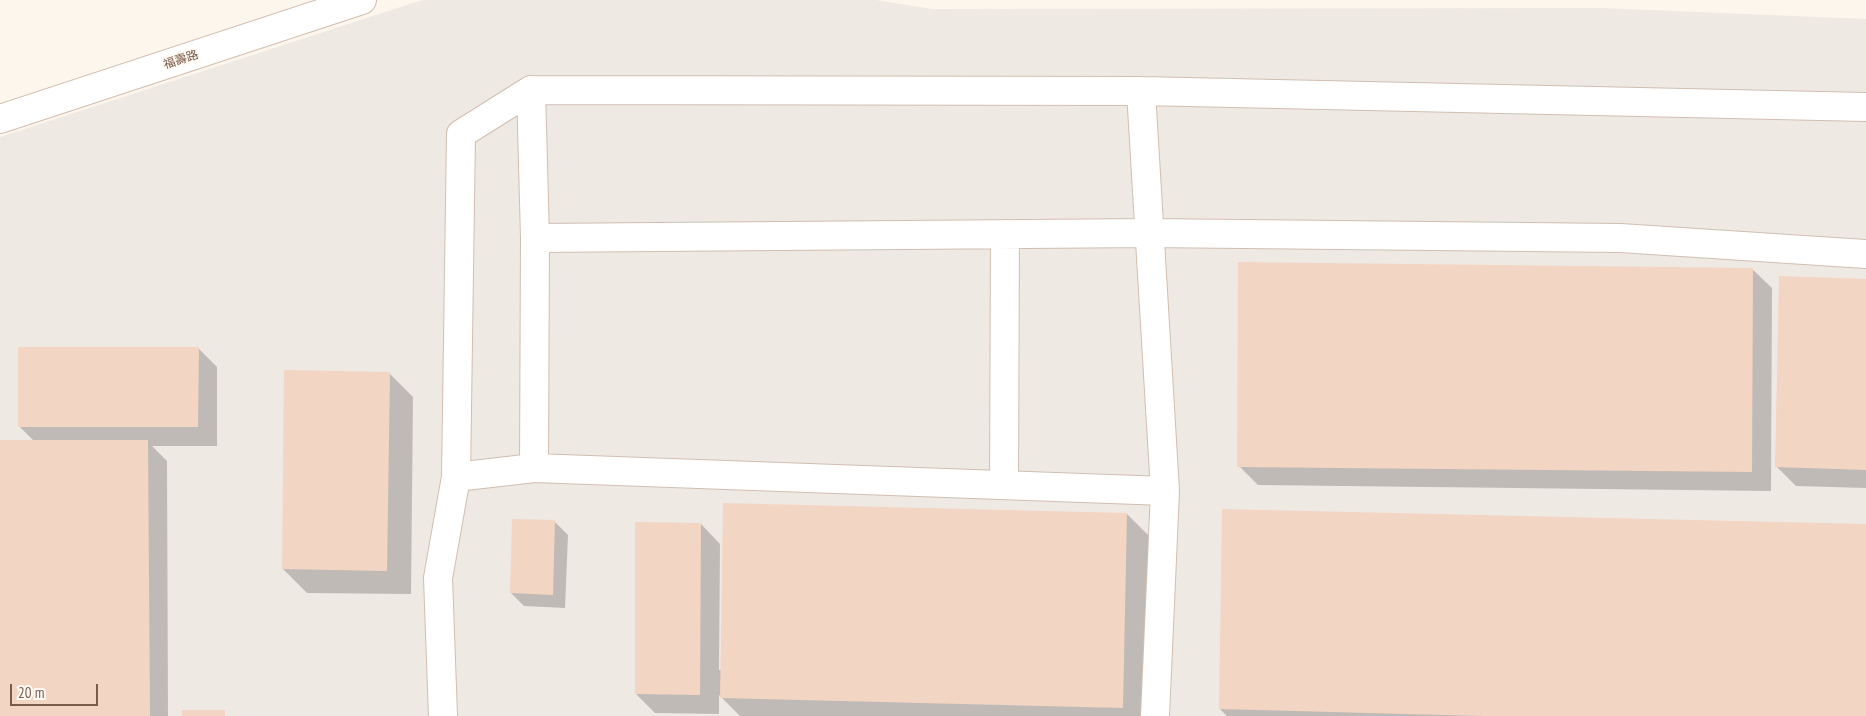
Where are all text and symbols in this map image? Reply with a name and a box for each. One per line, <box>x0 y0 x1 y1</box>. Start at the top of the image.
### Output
street label: 福壽路 <box>162 48 200 72</box>
scale bar <box>12 674 100 706</box>
text: 20 m <box>18 683 44 702</box>

